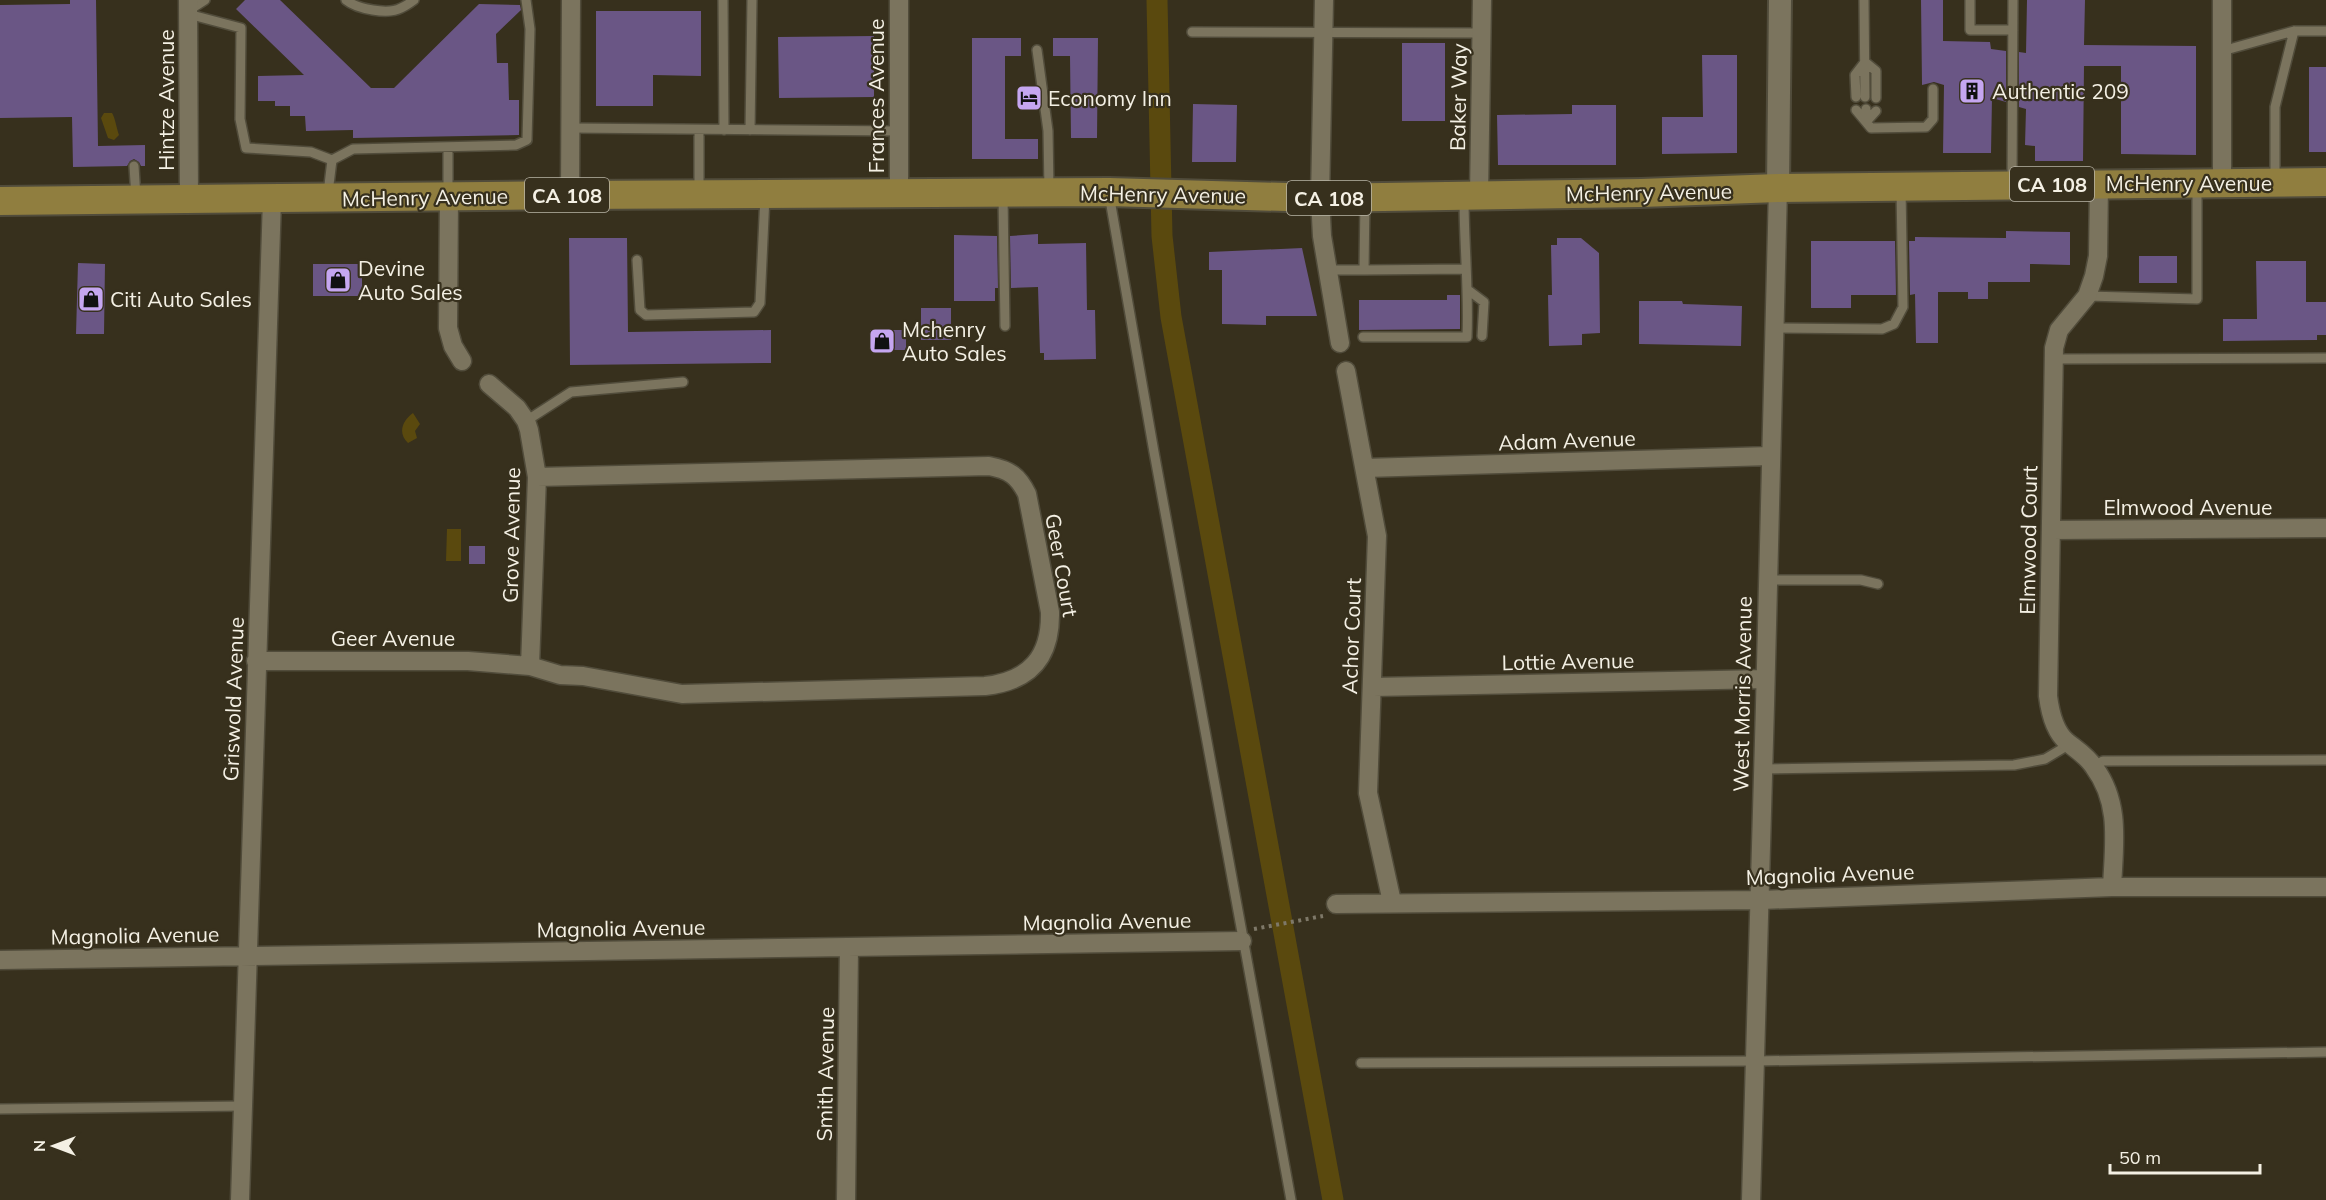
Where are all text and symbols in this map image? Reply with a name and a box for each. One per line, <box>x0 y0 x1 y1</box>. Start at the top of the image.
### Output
street label: Frances Avenue <box>863 19 889 173</box>
street label: Hintze Avenue <box>153 29 179 171</box>
street label: Baker Way <box>1444 43 1472 151</box>
building icon: Authentic 209 <box>1957 76 1987 106</box>
place label: Authentic 209 <box>1992 78 2129 104</box>
hotel icon: Economy Inn <box>1014 83 1044 113</box>
place label: Economy Inn <box>1048 85 1172 111</box>
road number: CA 108 <box>2010 167 2094 201</box>
street label: McHenry Avenue <box>2106 170 2272 196</box>
road number: CA 108 <box>525 178 609 212</box>
street label: McHenry Avenue <box>1566 178 1732 206</box>
street label: McHenry Avenue <box>1080 180 1246 208</box>
road number: CA 108 <box>1287 181 1371 215</box>
street label: McHenry Avenue <box>342 183 508 211</box>
place label: Devine Auto Sales <box>358 255 463 305</box>
shop icon: Devine Auto Sales <box>323 265 353 295</box>
shop icon: Citi Auto Sales <box>76 284 106 314</box>
place label: Citi Auto Sales <box>110 286 252 312</box>
place label: Mchenry Auto Sales <box>902 316 1007 366</box>
shop icon: Mchenry Auto Sales <box>867 326 897 356</box>
street label: Adam Avenue <box>1498 425 1636 455</box>
street label: Elmwood Court <box>2014 465 2042 615</box>
street label: Grove Avenue <box>497 467 525 603</box>
street label: Elmwood Avenue <box>2104 494 2272 520</box>
street label: Geer Court <box>1040 511 1084 619</box>
street label: Achor Court <box>1336 577 1366 695</box>
street label: West Morris Avenue <box>1727 596 1757 792</box>
street label: Griswold Avenue <box>217 616 249 782</box>
street label: Geer Avenue <box>331 625 455 651</box>
street label: Lottie Avenue <box>1501 647 1635 675</box>
street label: Magnolia Avenue <box>1745 858 1915 890</box>
street label: Magnolia Avenue <box>1022 907 1192 935</box>
street label: Magnolia Avenue <box>536 914 706 942</box>
street label: Magnolia Avenue <box>50 921 220 949</box>
street label: Smith Avenue <box>811 1006 839 1142</box>
north arrow <box>24 1116 84 1176</box>
scale bar <box>2110 1137 2260 1175</box>
text: N <box>29 1140 49 1152</box>
text: 50 m <box>2119 1146 2161 1169</box>

